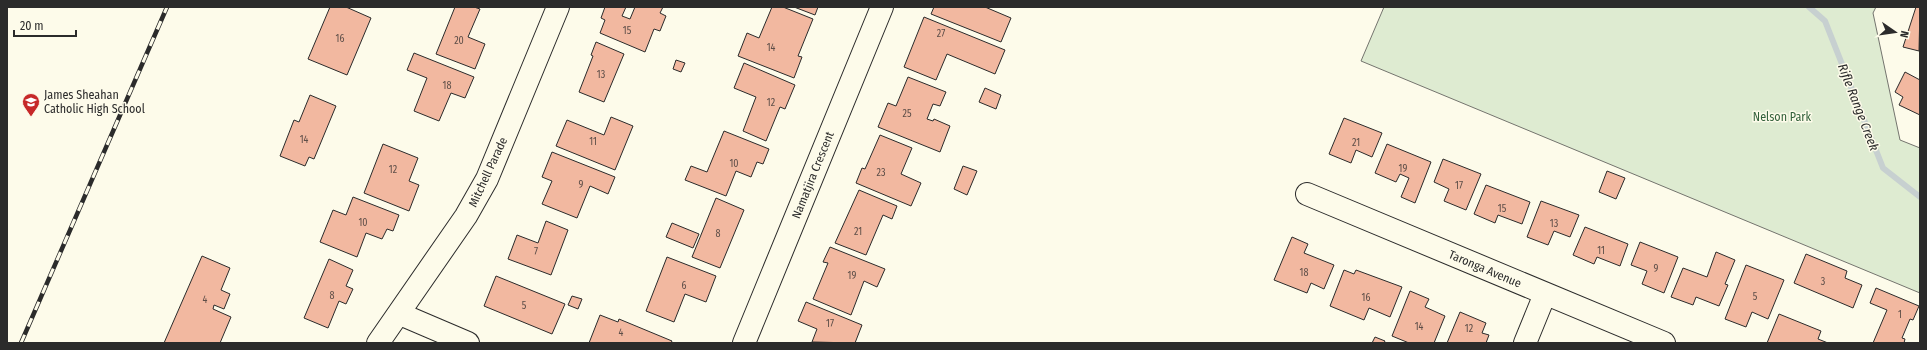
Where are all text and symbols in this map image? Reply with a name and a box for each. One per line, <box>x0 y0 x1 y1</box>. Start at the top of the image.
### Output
scale bar <box>14 12 76 38</box>
north arrow <box>1875 12 1915 52</box>
text: 20 m <box>20 19 44 33</box>
house number: 15 <box>623 25 632 37</box>
house number: 27 <box>937 28 945 40</box>
text: N <box>1897 29 1911 39</box>
house number: 16 <box>336 33 344 45</box>
house number: 20 <box>454 35 464 47</box>
house number: 14 <box>767 42 776 54</box>
water label: Rifle Range Creek <box>1835 62 1882 153</box>
house number: 13 <box>597 69 606 81</box>
house number: 18 <box>443 80 451 92</box>
place label: James Sheahan Catholic High School <box>44 88 145 116</box>
school or university icon: James Sheahan Catholic High School <box>21 92 41 117</box>
house number: 12 <box>767 97 776 109</box>
house number: 25 <box>903 108 912 120</box>
park label: Nelson Park <box>1753 110 1812 124</box>
street label: Namatjira Crescent <box>789 129 837 221</box>
house number: 14 <box>300 134 309 146</box>
street label: Mitchell Parade <box>466 135 510 209</box>
house number: 11 <box>589 136 597 148</box>
house number: 21 <box>1352 137 1360 149</box>
house number: 10 <box>729 158 739 170</box>
house number: 19 <box>1399 163 1408 175</box>
house number: 12 <box>389 164 398 176</box>
house number: 23 <box>877 167 886 179</box>
house number: 9 <box>579 179 584 191</box>
house number: 17 <box>1455 180 1463 192</box>
house number: 15 <box>1498 203 1507 215</box>
house number: 10 <box>358 217 368 229</box>
house number: 13 <box>1550 218 1559 230</box>
house number: 21 <box>854 226 862 238</box>
house number: 8 <box>716 228 721 240</box>
house number: 11 <box>1597 245 1605 257</box>
house number: 7 <box>534 246 538 258</box>
street label: Taronga Avenue <box>1447 247 1523 291</box>
house number: 9 <box>1654 263 1659 275</box>
house number: 18 <box>1300 267 1308 279</box>
house number: 19 <box>848 270 857 282</box>
house number: 3 <box>1821 276 1826 288</box>
house number: 6 <box>682 280 687 292</box>
house number: 8 <box>330 290 335 302</box>
house number: 5 <box>1753 291 1758 303</box>
house number: 16 <box>1362 292 1370 304</box>
house number: 4 <box>203 294 208 306</box>
house number: 5 <box>522 300 527 312</box>
house number: 1 <box>1898 309 1902 321</box>
house number: 17 <box>826 318 834 330</box>
house number: 14 <box>1415 321 1424 333</box>
house number: 12 <box>1465 323 1474 335</box>
house number: 4 <box>619 327 624 339</box>

